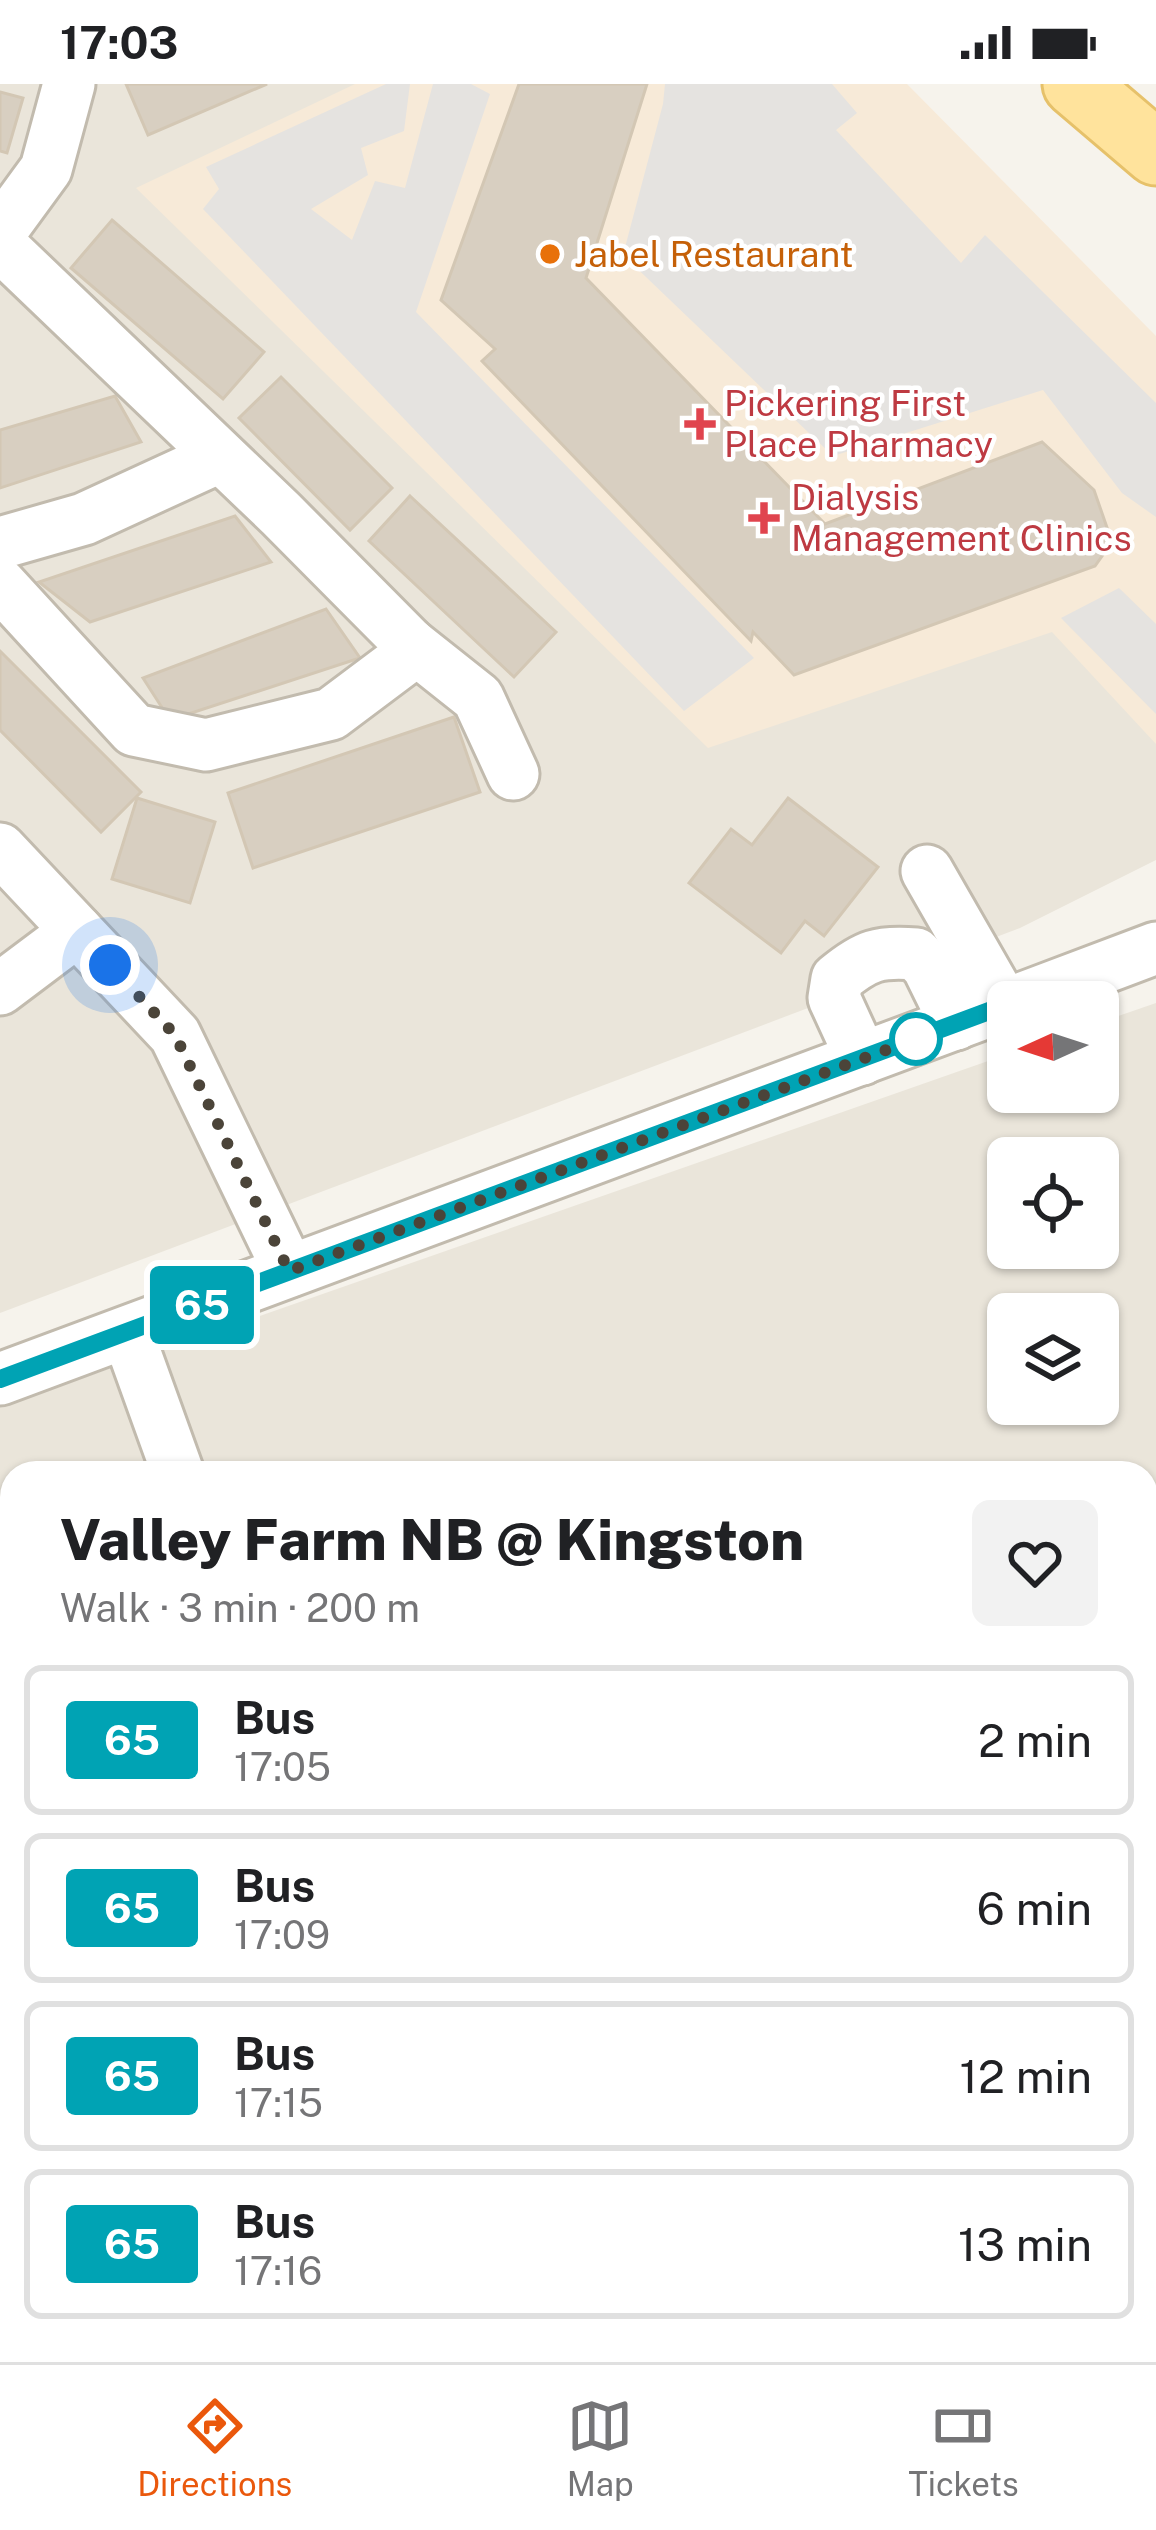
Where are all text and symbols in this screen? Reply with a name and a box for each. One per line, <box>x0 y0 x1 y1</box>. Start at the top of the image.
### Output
text: 17:03 <box>60 16 178 69</box>
place label: Jabel Restaurant <box>574 233 854 275</box>
marker: Jabel Restaurant <box>537 241 563 267</box>
place label: Pickering First Place Pharmacy <box>724 382 993 465</box>
marker: Pickering First Place Pharmacy <box>687 411 713 437</box>
place label: Dialysis Management Clinics <box>791 476 1132 559</box>
marker: Dialysis Management Clinics <box>748 502 780 534</box>
your location <box>80 935 140 995</box>
north arrow <box>987 981 1119 1113</box>
map controls <box>987 981 1119 1425</box>
unlabelled marker <box>891 1014 941 1064</box>
button: locate <box>987 1137 1119 1269</box>
line badge: 65 <box>148 1266 256 1344</box>
text: 65 <box>174 1280 230 1329</box>
button: layers <box>987 1293 1119 1425</box>
button: heart <box>972 1500 1098 1626</box>
text: Valley Farm NB @ Kingston <box>60 1506 804 1573</box>
text: Walk · 3 min · 200 m <box>60 1585 420 1631</box>
text: Bus <box>234 1691 315 1744</box>
text: 2 min <box>978 1714 1092 1767</box>
text: 65 <box>104 1715 160 1764</box>
text: 17:05 <box>234 1744 331 1790</box>
text: Bus <box>234 1859 315 1912</box>
text: 6 min <box>977 1882 1092 1935</box>
text: 65 <box>104 1883 160 1932</box>
text: 17:09 <box>234 1912 330 1958</box>
text: Bus <box>234 2027 315 2080</box>
text: 12 min <box>960 2050 1092 2103</box>
text: 65 <box>104 2051 160 2100</box>
text: 17:15 <box>234 2080 323 2126</box>
text: Bus <box>234 2195 315 2248</box>
text: 13 min <box>958 2218 1092 2271</box>
text: 65 <box>104 2219 160 2268</box>
text: 17:16 <box>234 2248 322 2294</box>
tab: Directions <box>137 2393 292 2503</box>
tab: Map <box>567 2393 634 2503</box>
tab: Tickets <box>908 2393 1019 2503</box>

